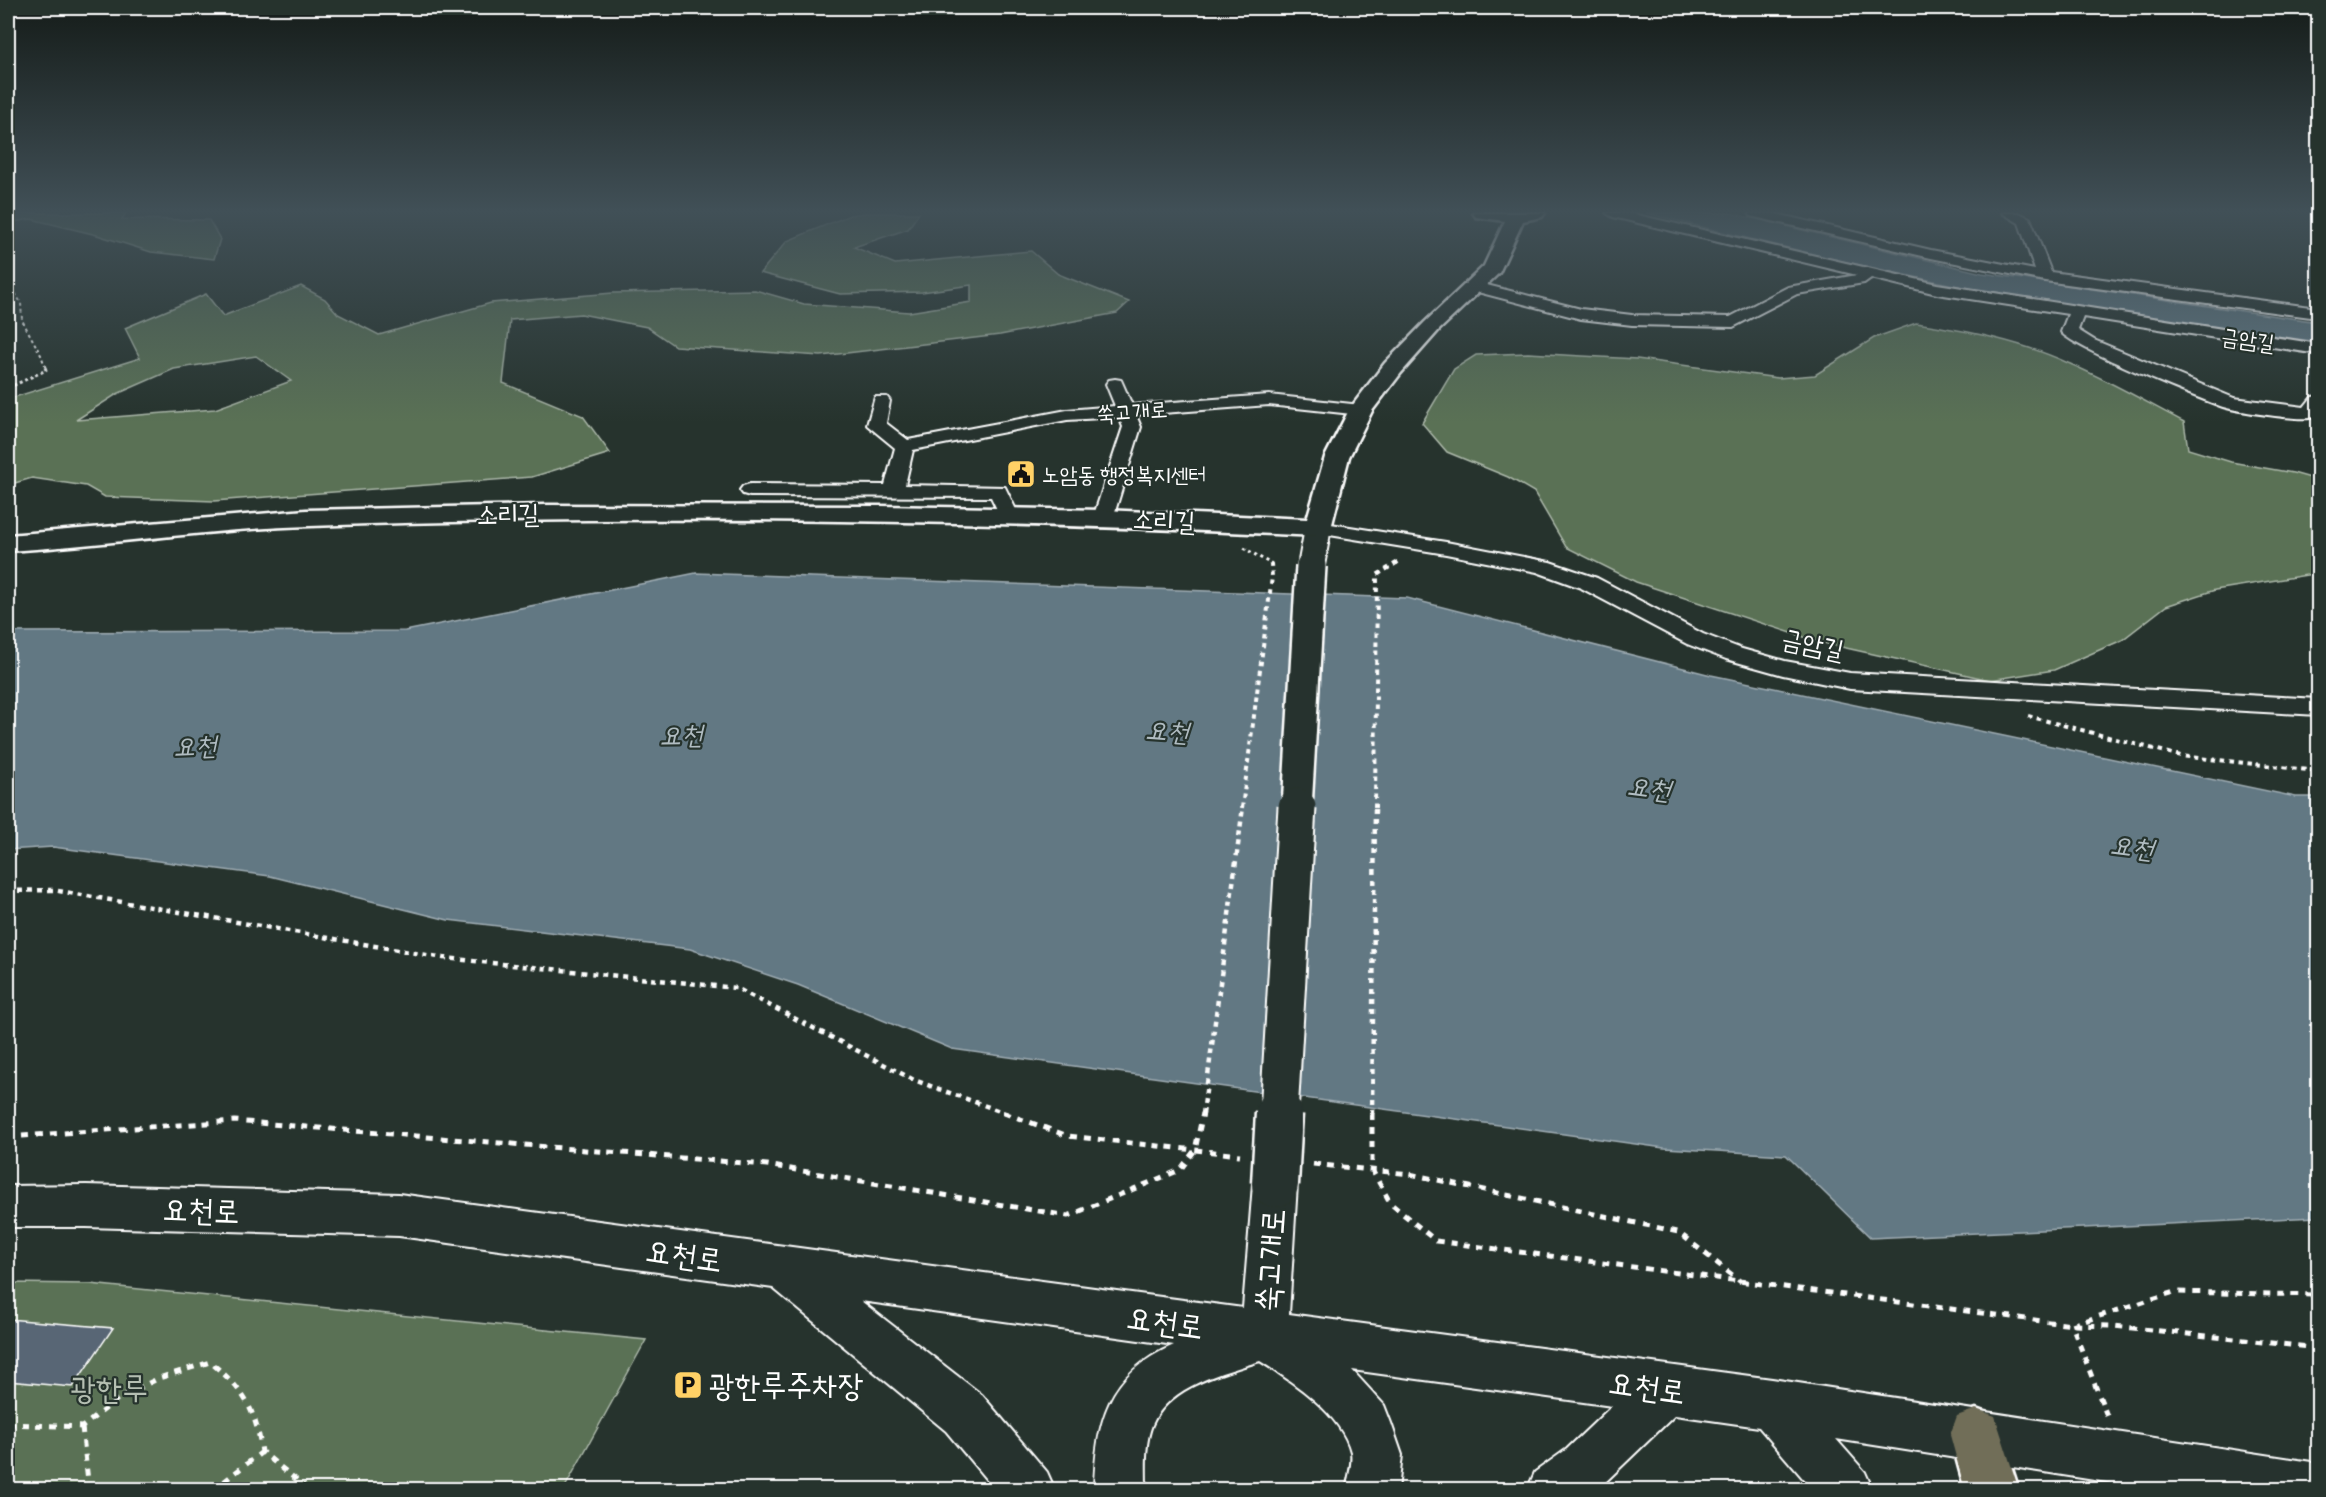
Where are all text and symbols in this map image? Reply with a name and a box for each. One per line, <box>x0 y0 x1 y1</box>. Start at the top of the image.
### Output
street label: 금암길 <box>2220 322 2276 357</box>
street label: 쑥고개로 <box>1096 396 1168 427</box>
public building icon: 노암동 행정복지센터 <box>1005 458 1037 490</box>
place label: 노암동 행정복지센터 <box>1042 461 1206 488</box>
street label: 소리길 <box>476 497 540 531</box>
street label: 소리길 <box>1132 502 1196 538</box>
street label: 금암길 <box>1779 622 1847 666</box>
water label: 요천 <box>1144 713 1192 749</box>
water label: 요천 <box>659 718 705 751</box>
water label: 요천 <box>173 728 220 763</box>
water label: 요천 <box>1625 768 1675 807</box>
water label: 요천 <box>2108 827 2158 866</box>
street label: 요천로 <box>162 1190 240 1230</box>
street label: 쑥고개로 <box>1247 1207 1293 1313</box>
street label: 요천로 <box>643 1231 725 1279</box>
street label: 요천로 <box>1124 1298 1206 1346</box>
street label: 요천로 <box>1606 1363 1688 1411</box>
place label: 광한루주차장 <box>709 1366 864 1404</box>
park label: 광한루 <box>70 1369 148 1407</box>
parking icon: 광한루주차장 <box>672 1369 704 1401</box>

